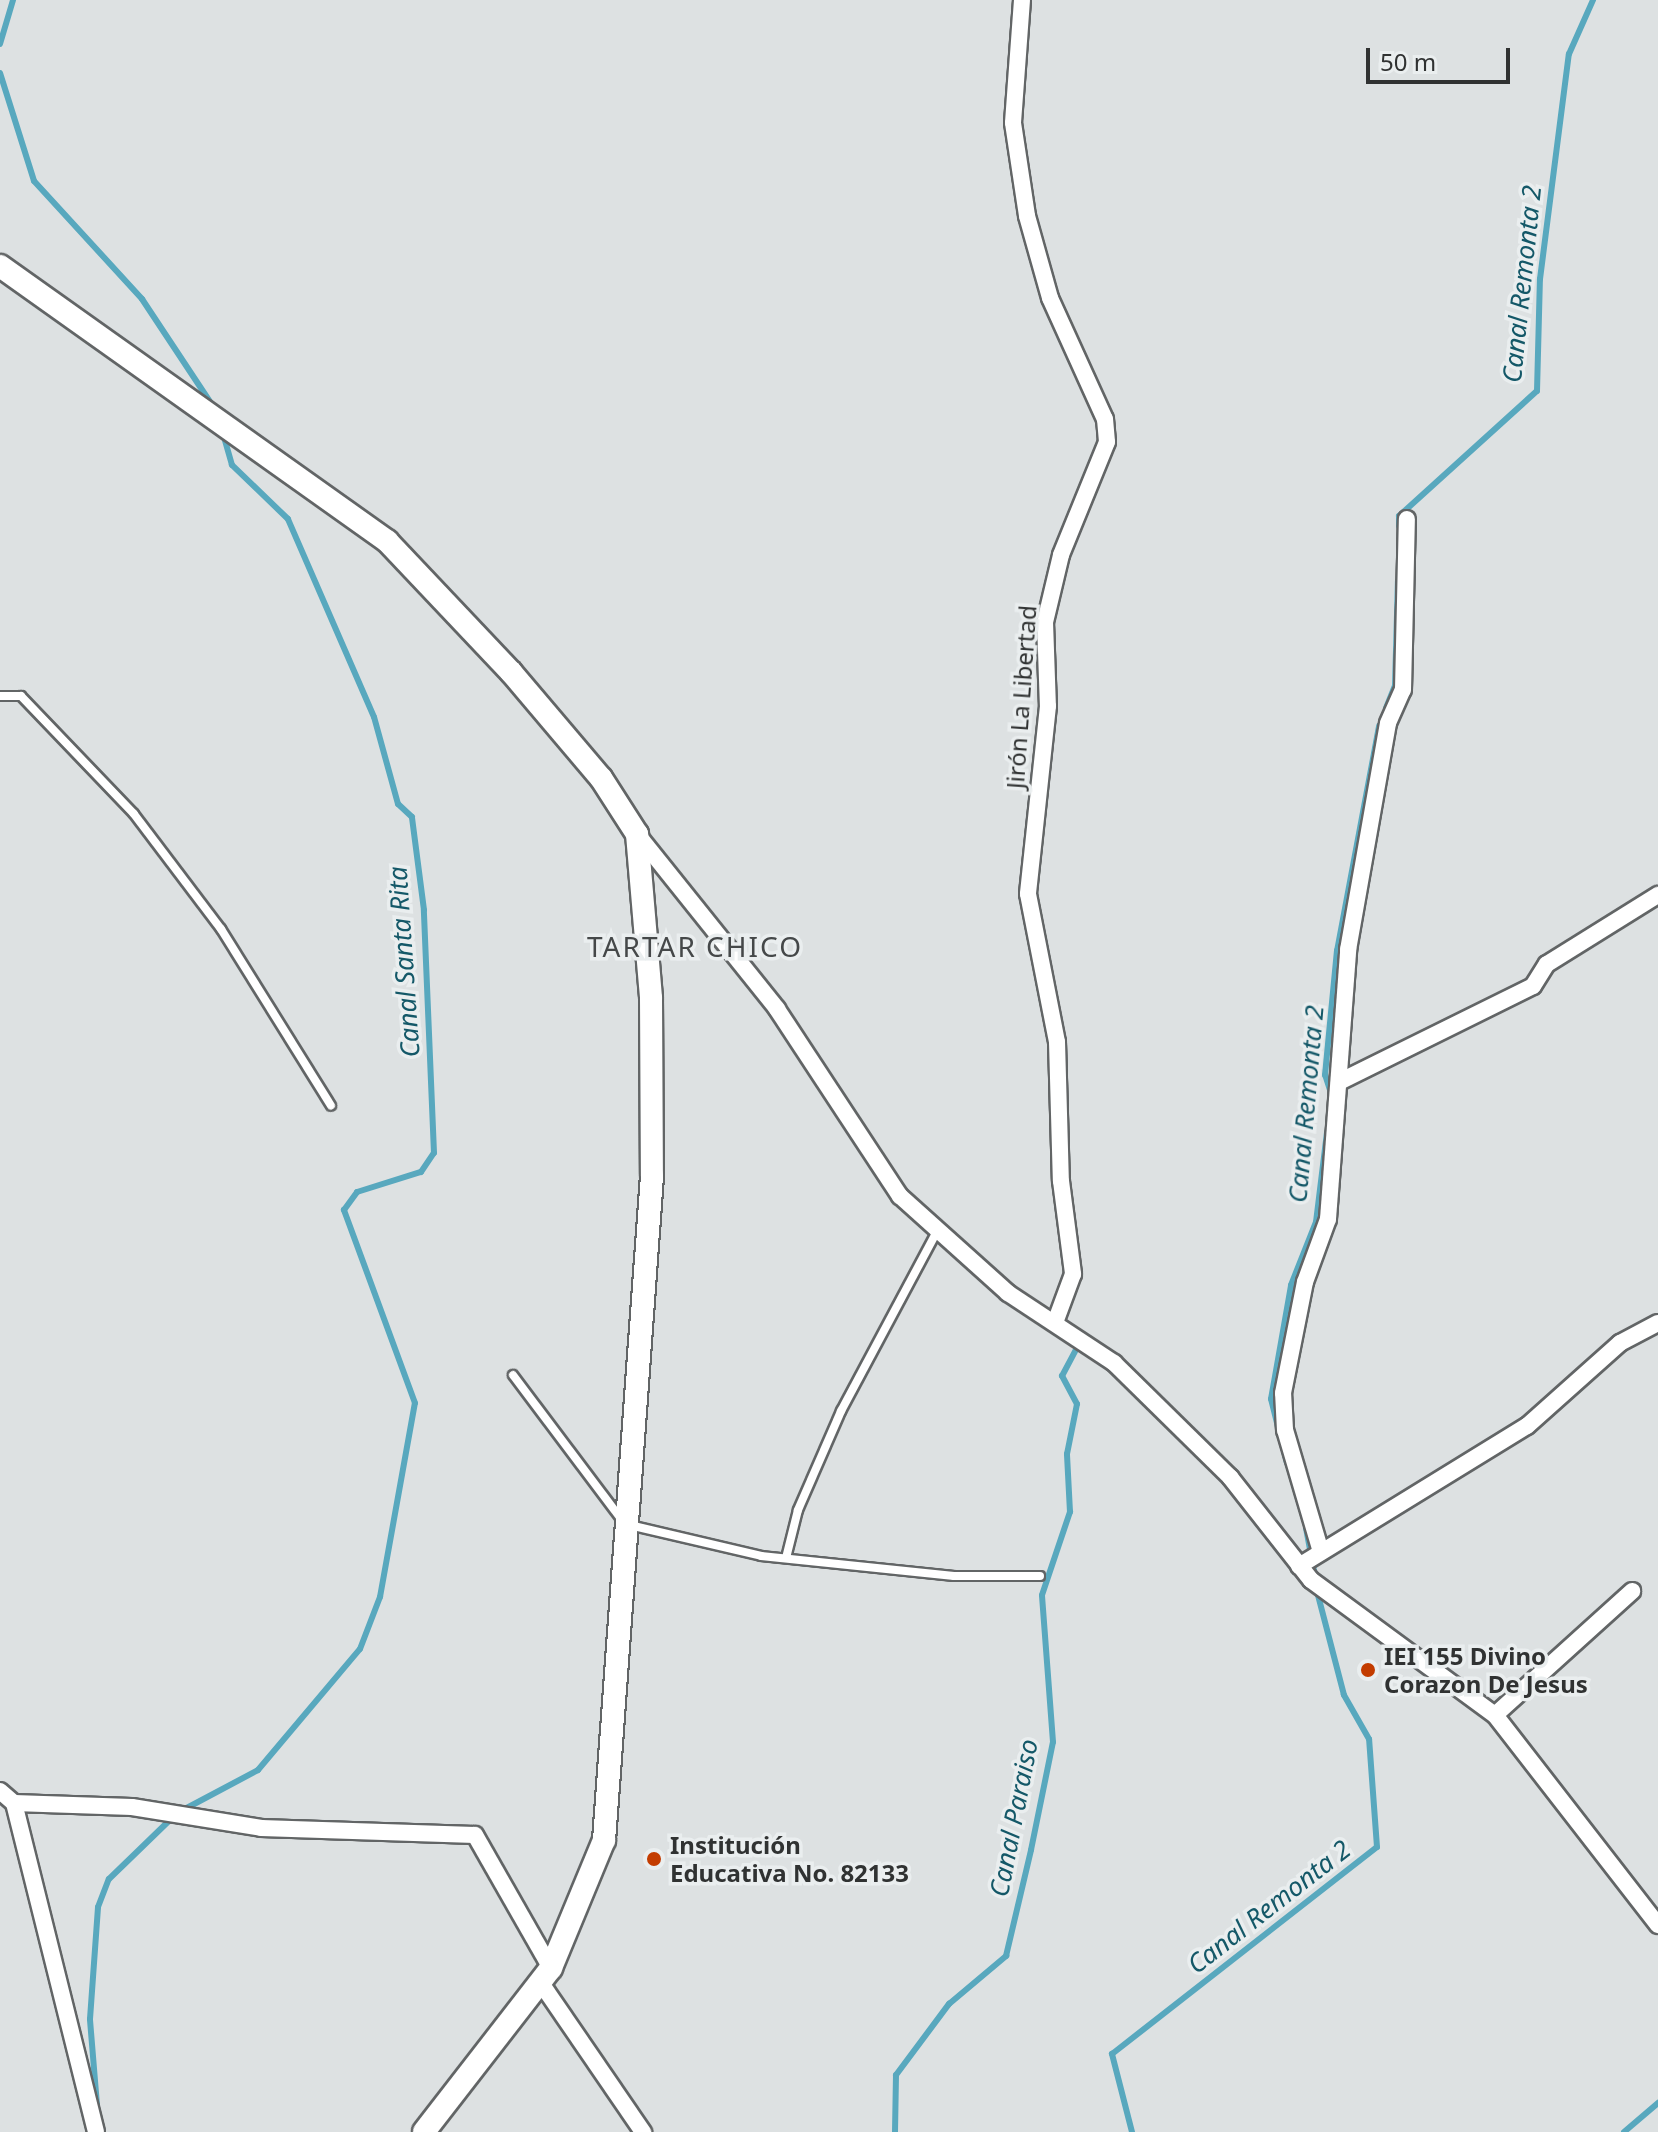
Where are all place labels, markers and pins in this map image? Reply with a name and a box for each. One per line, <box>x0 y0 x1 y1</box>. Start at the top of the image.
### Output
place label: IEI 155 Divino Corazon De Jesus <box>1384 1642 1588 1698</box>
marker: IEI 155 Divino Corazon De Jesus <box>1359 1661 1377 1679</box>
place label: Institución Educativa No. 82133 <box>670 1831 909 1887</box>
marker: Institución Educativa No. 82133 <box>645 1850 663 1868</box>

